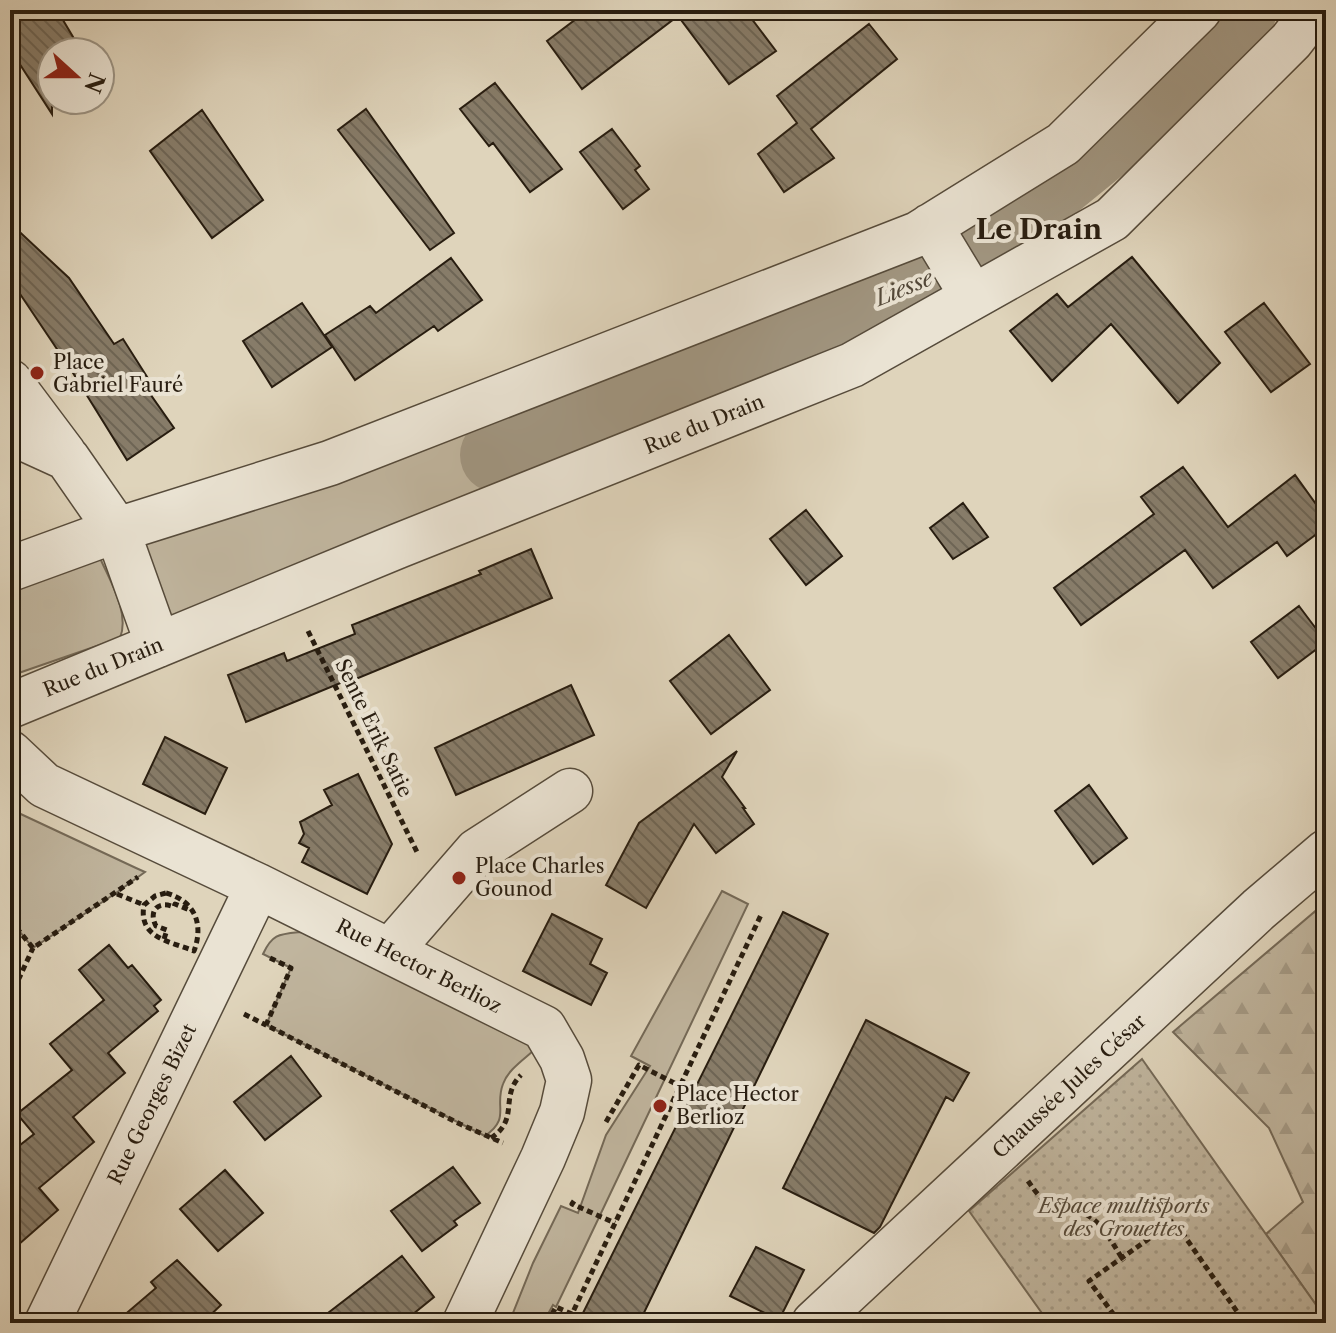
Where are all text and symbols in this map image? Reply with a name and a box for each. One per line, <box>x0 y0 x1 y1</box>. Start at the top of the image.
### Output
north arrow <box>36 36 116 116</box>
text: N <box>78 69 110 97</box>
district label: Le Drain <box>976 212 1102 246</box>
water label: Liesse <box>869 264 938 312</box>
place label: Place Gabriel Fauré <box>53 350 183 397</box>
marker: Place Gabriel Fauré <box>28 364 46 382</box>
street label: Rue du Drain <box>641 389 768 459</box>
street label: Rue du Drain <box>40 632 167 702</box>
street label: Sente Erik Satie <box>330 655 418 801</box>
place label: Place Charles Gounod <box>475 854 605 901</box>
marker: Place Charles Gounod <box>450 869 468 887</box>
street label: Rue Hector Berlioz <box>332 914 506 1018</box>
street label: Chaussée Jules César <box>987 1008 1151 1163</box>
street label: Rue Georges Bizet <box>103 1020 201 1188</box>
place label: Place Hector Berlioz <box>676 1082 799 1129</box>
marker: Place Hector Berlioz <box>651 1097 669 1115</box>
park label: Espace multisports des Grouettes <box>1036 1194 1210 1241</box>

